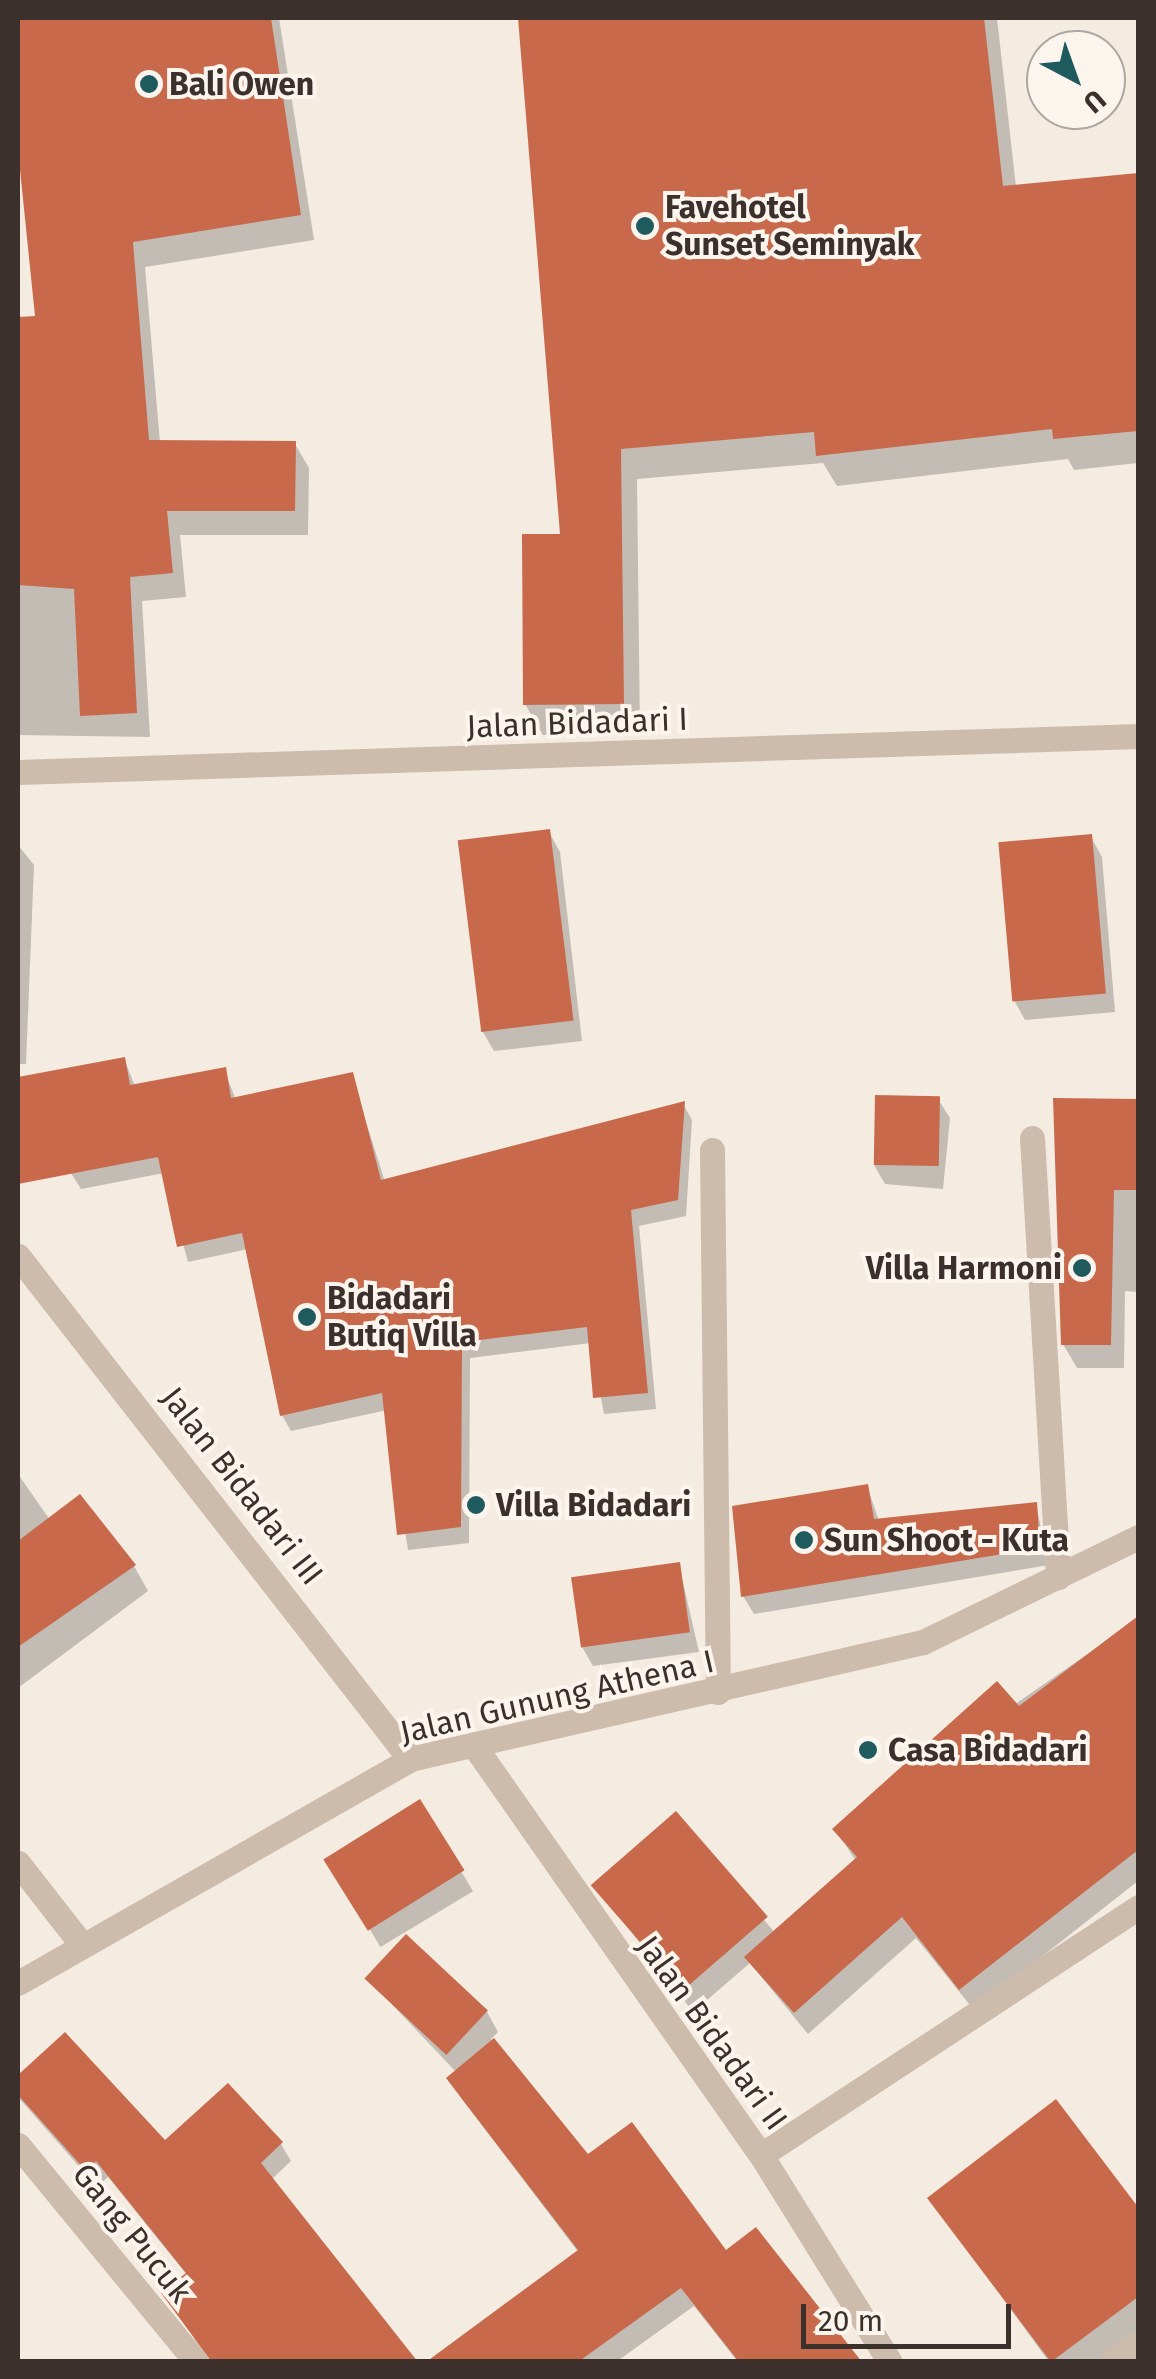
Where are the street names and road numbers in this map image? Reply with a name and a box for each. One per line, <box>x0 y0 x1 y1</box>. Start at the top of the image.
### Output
street label: Jalan Bidadari I <box>466 700 688 746</box>
street label: Jalan Bidadari III <box>153 1379 331 1593</box>
street label: Jalan Gunung Athena I <box>396 1642 718 1752</box>
street label: Jalan Bidadari II <box>629 1928 795 2138</box>
street label: Gang Pucuk <box>64 2156 200 2310</box>

